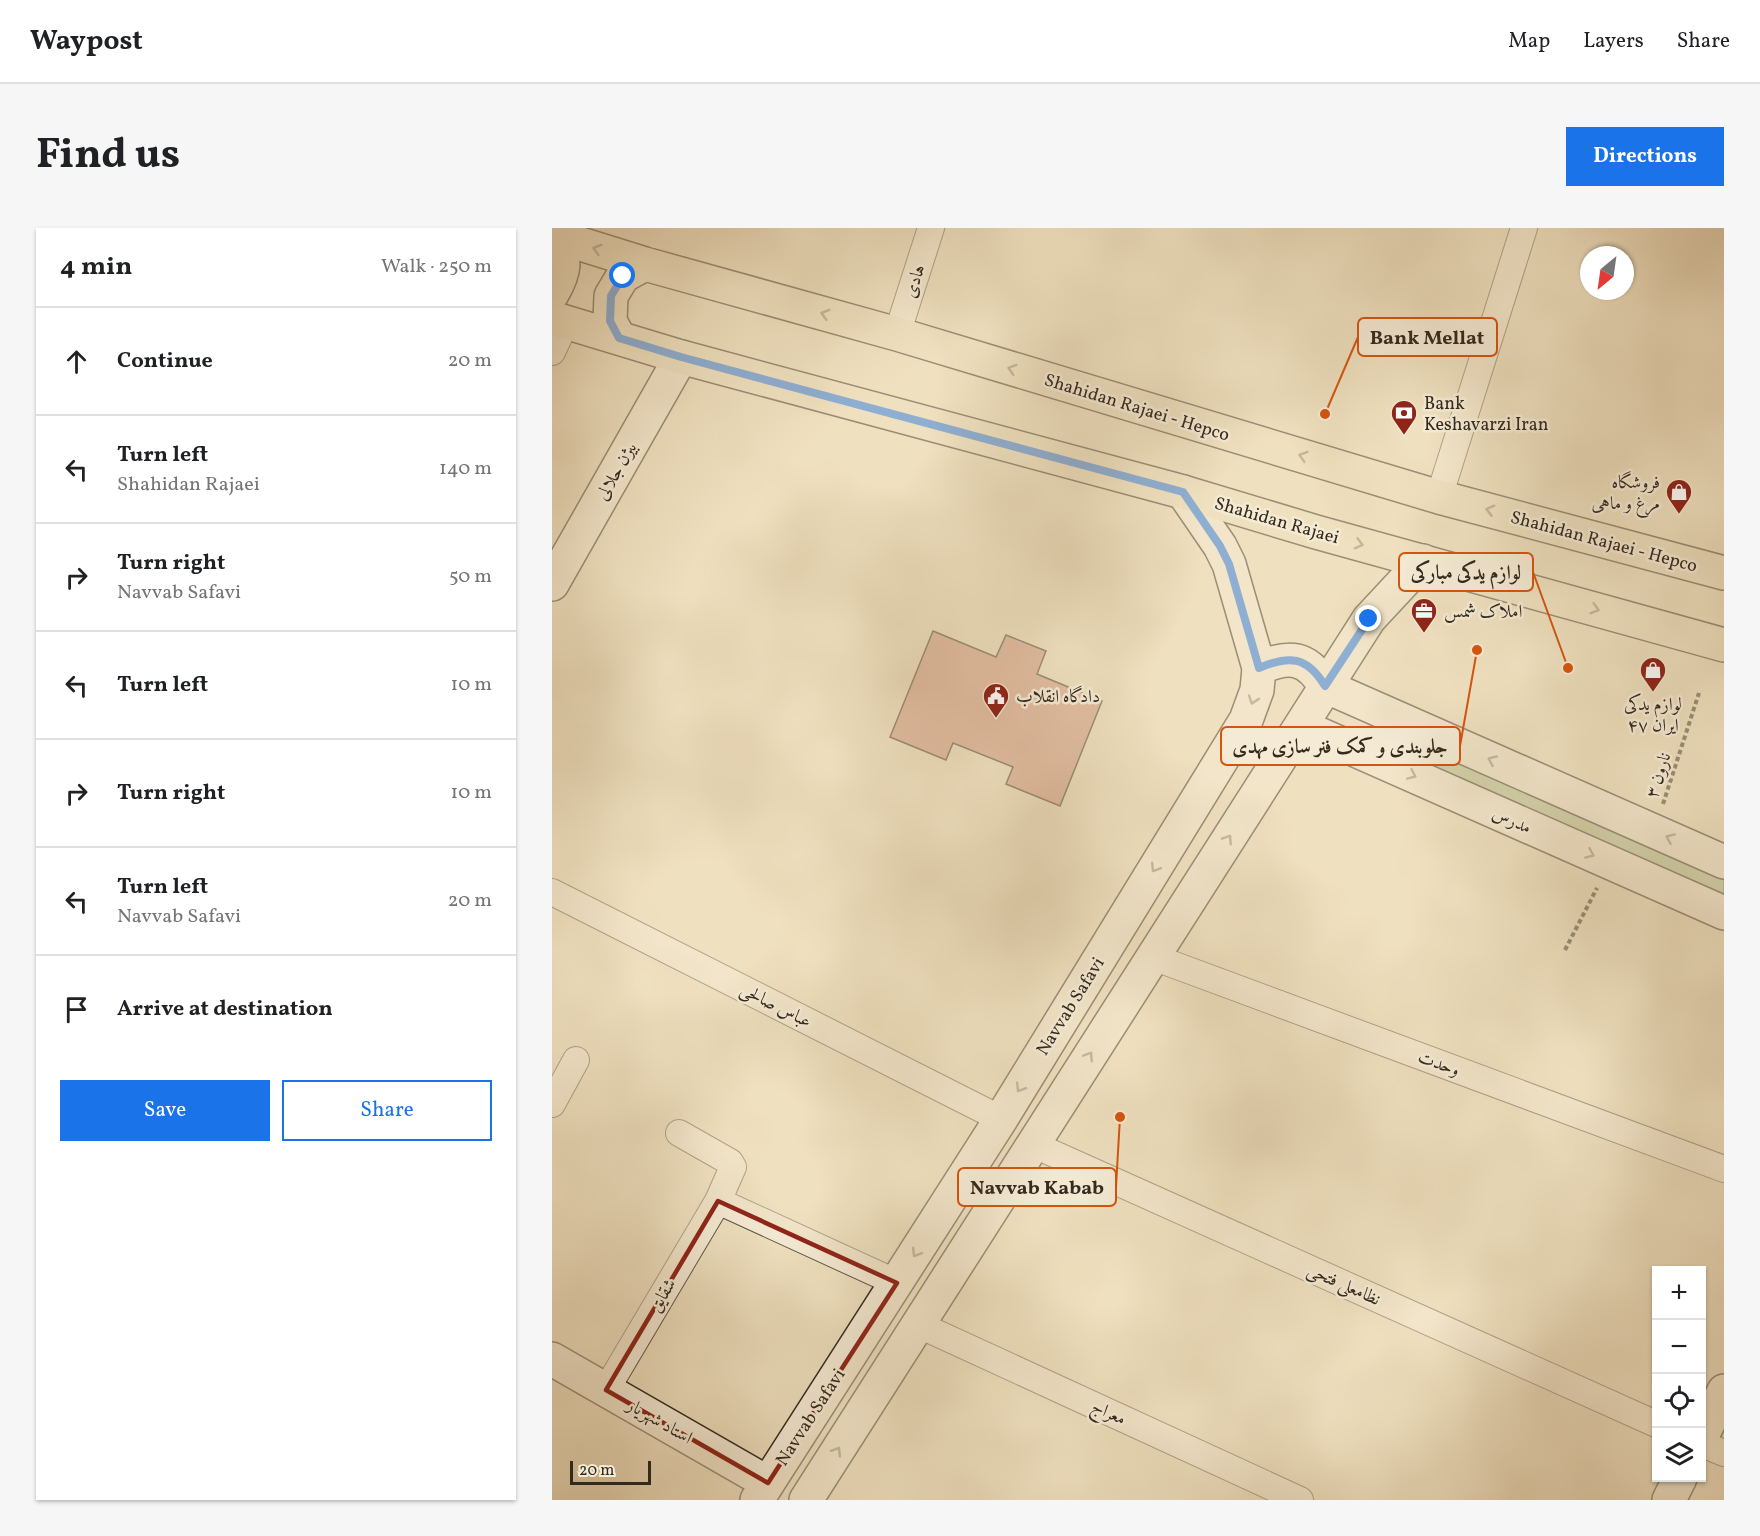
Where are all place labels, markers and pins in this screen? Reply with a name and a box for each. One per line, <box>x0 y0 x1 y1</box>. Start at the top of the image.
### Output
callout: Bank Mellat <box>1358 318 1497 356</box>
place label: Bank Keshavarzi Iran <box>1424 392 1549 438</box>
bank icon: Bank Keshavarzi Iran <box>1389 398 1419 436</box>
place label: فروشگاه مرغ و ماهی <box>1592 470 1660 518</box>
shop icon: فروشگاه مرغ و ماهی <box>1664 477 1694 515</box>
callout: لوازم یدکی مبارکی <box>1399 553 1533 591</box>
office icon: املاک شمس <box>1409 596 1439 634</box>
place label: املاک شمس <box>1444 600 1522 625</box>
shop icon: لوازم یدکی ایران ۴۷ <box>1638 655 1668 693</box>
public building icon: دادگاه انقلاب <box>981 681 1011 719</box>
place label: دادگاه انقلاب <box>1016 685 1100 710</box>
place label: لوازم یدکی ایران ۴۷ <box>1624 692 1682 739</box>
callout: جلوبندی و کمک فنر سازی مهدی <box>1221 727 1460 765</box>
callout: Navvab Kabab <box>958 1168 1116 1206</box>

